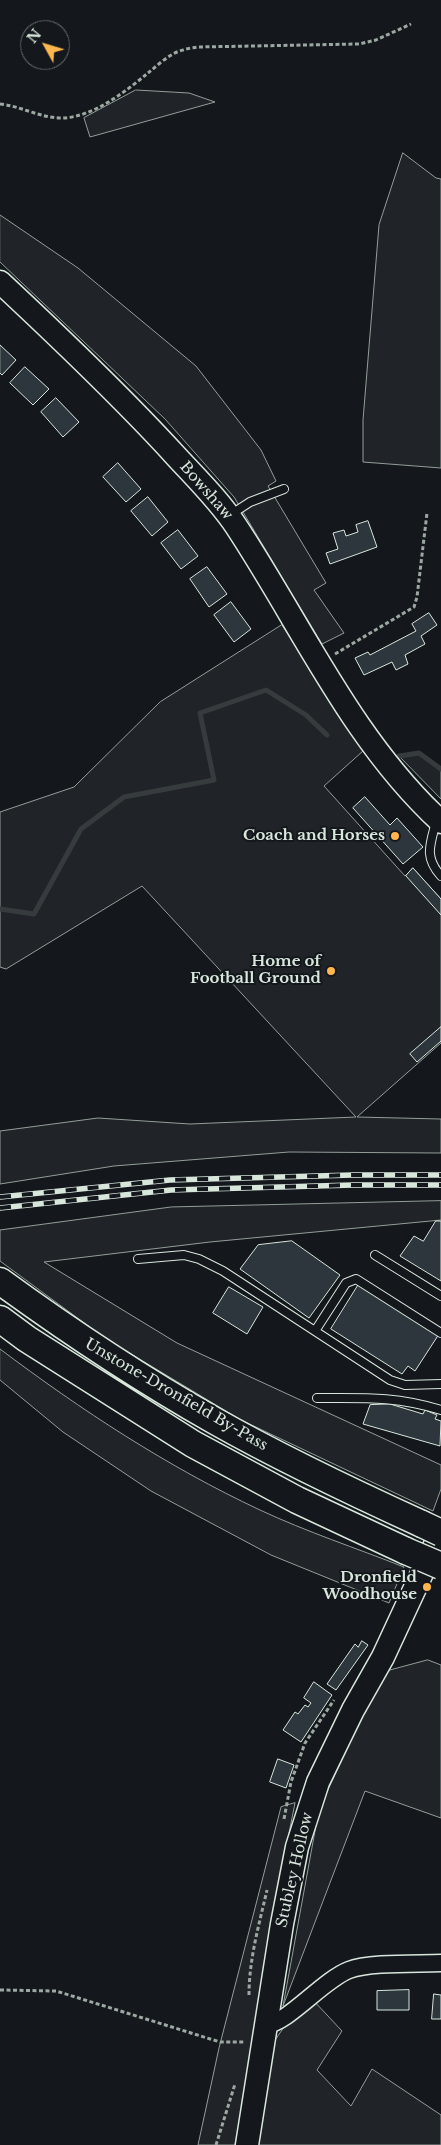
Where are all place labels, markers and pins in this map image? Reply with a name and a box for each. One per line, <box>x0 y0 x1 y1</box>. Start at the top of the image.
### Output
place label: Coach and Horses <box>243 827 385 845</box>
marker: Coach and Horses <box>389 830 401 842</box>
place label: Home of Football Ground <box>190 953 321 988</box>
marker: Home of Football Ground <box>325 965 337 977</box>
place label: Dronfield Woodhouse <box>323 1569 417 1604</box>
marker: Dronfield Woodhouse <box>421 1581 433 1593</box>

